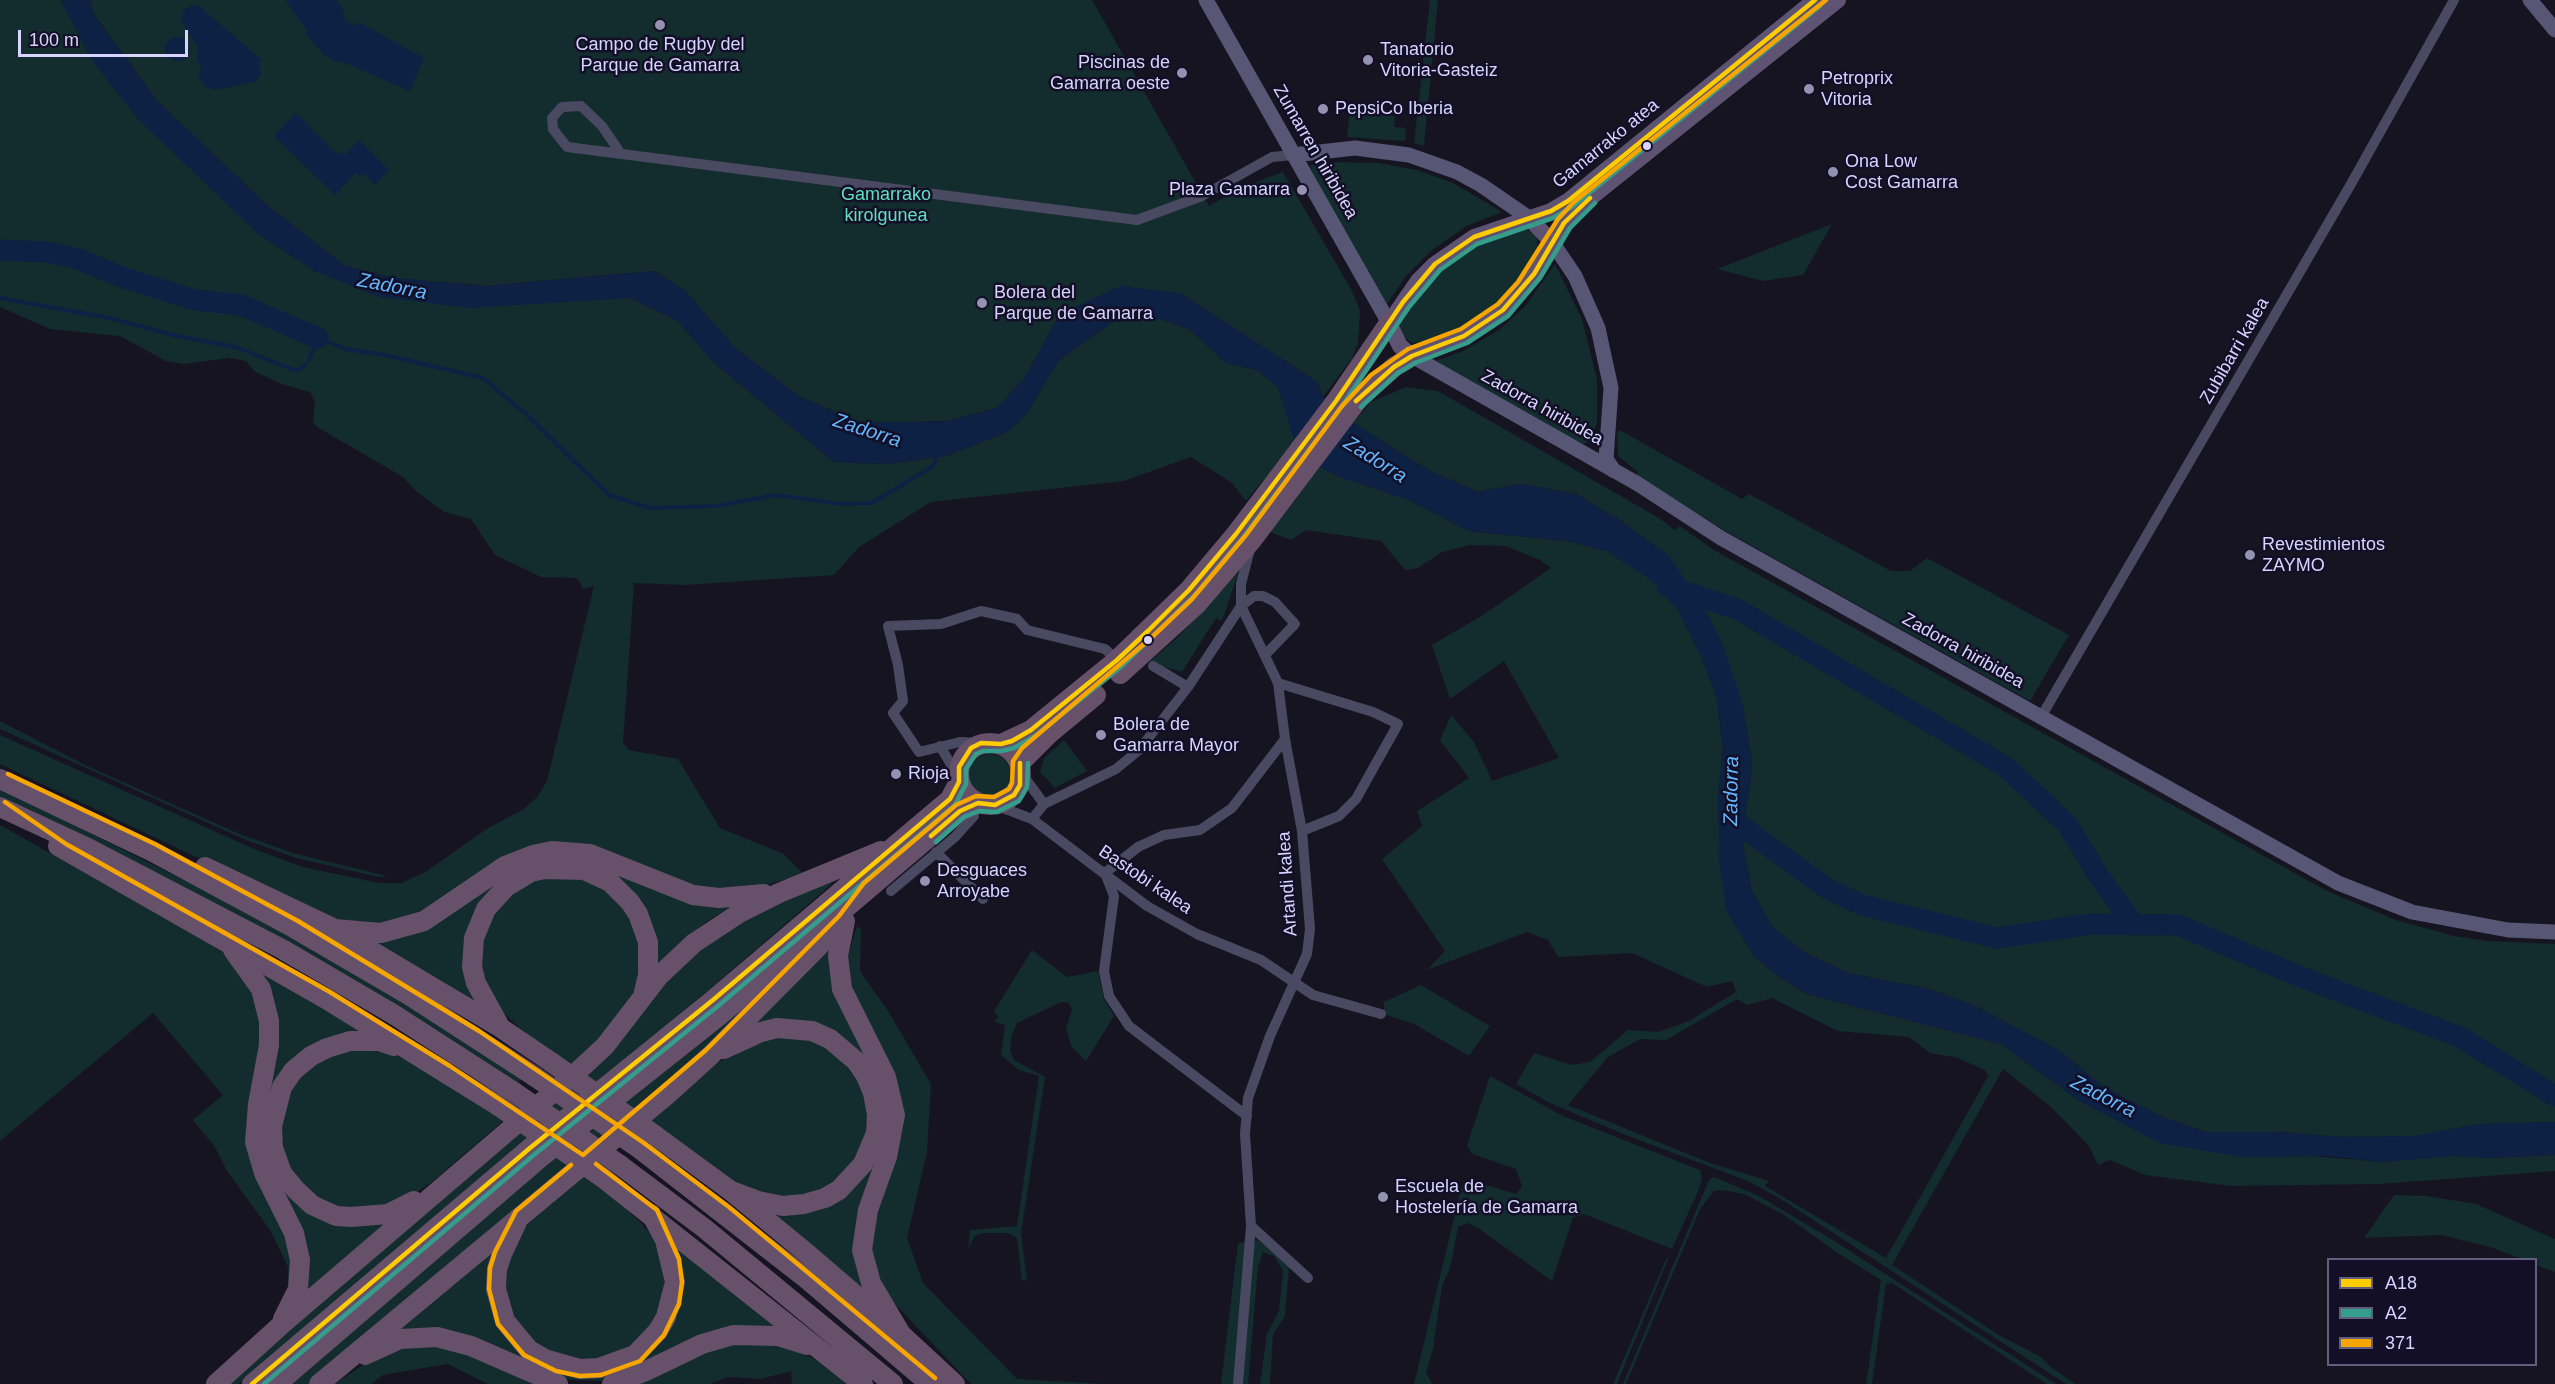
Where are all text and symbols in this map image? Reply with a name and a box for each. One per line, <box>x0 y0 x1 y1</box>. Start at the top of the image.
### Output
scale bar <box>21 18 190 56</box>
marker: Campo de Rugby del Parque de Gamarra <box>653 18 667 32</box>
text: 100 m <box>29 30 79 50</box>
place label: Campo de Rugby del Parque de Gamarra <box>575 34 745 76</box>
place label: Tanatorio Vitoria-Gasteiz <box>1380 39 1498 82</box>
place label: Piscinas de Gamarra oeste <box>1050 52 1170 94</box>
marker: Tanatorio Vitoria-Gasteiz <box>1361 53 1375 67</box>
marker: Piscinas de Gamarra oeste <box>1175 66 1189 80</box>
place label: Petroprix Vitoria <box>1821 68 1893 110</box>
street label: Zumarren hiribidea <box>1268 81 1362 223</box>
marker: Petroprix Vitoria <box>1802 82 1816 96</box>
street label: Gamarrako atea <box>1549 95 1663 193</box>
place label: PepsiCo Iberia <box>1335 98 1453 120</box>
marker: PepsiCo Iberia <box>1316 102 1330 116</box>
unlabelled marker <box>1641 140 1653 152</box>
place label: Ona Low Cost Gamarra <box>1845 151 1958 194</box>
marker: Ona Low Cost Gamarra <box>1826 165 1840 179</box>
place label: Plaza Gamarra <box>1169 179 1290 201</box>
marker: Plaza Gamarra <box>1295 183 1309 197</box>
park label: Gamarrako kirolgunea <box>841 184 931 226</box>
water label: Zadorra <box>355 269 429 305</box>
place label: Bolera del Parque de Gamarra <box>994 282 1153 324</box>
street label: Zubibarri kalea <box>2196 294 2274 408</box>
marker: Bolera del Parque de Gamarra <box>975 296 989 310</box>
street label: Zadorra hiribidea <box>1477 366 1607 450</box>
water label: Zadorra <box>830 409 904 453</box>
water label: Zadorra <box>1339 431 1411 489</box>
place label: Revestimientos ZAYMO <box>2262 534 2385 576</box>
marker: Revestimientos ZAYMO <box>2243 548 2257 562</box>
street label: Zadorra hiribidea <box>1898 609 2028 693</box>
unlabelled marker <box>1142 634 1154 646</box>
place label: Bolera de Gamarra Mayor <box>1113 714 1239 756</box>
marker: Bolera de Gamarra Mayor <box>1094 728 1108 742</box>
water label: Zadorra <box>1719 756 1745 826</box>
place label: Rioja <box>908 763 949 785</box>
marker: Rioja <box>889 767 903 781</box>
street label: Artandi kalea <box>1274 831 1302 937</box>
street label: Bastobi kalea <box>1094 841 1196 919</box>
place label: Desguaces Arroyabe <box>937 860 1027 902</box>
marker: Desguaces Arroyabe <box>918 874 932 888</box>
water label: Zadorra <box>2066 1070 2140 1124</box>
place label: Escuela de Hostelería de Gamarra <box>1395 1176 1578 1218</box>
marker: Escuela de Hostelería de Gamarra <box>1376 1190 1390 1204</box>
legend <box>2327 1258 2537 1366</box>
text: A18 <box>2385 1273 2417 1293</box>
text: A2 <box>2385 1303 2407 1323</box>
text: 371 <box>2385 1333 2415 1353</box>

